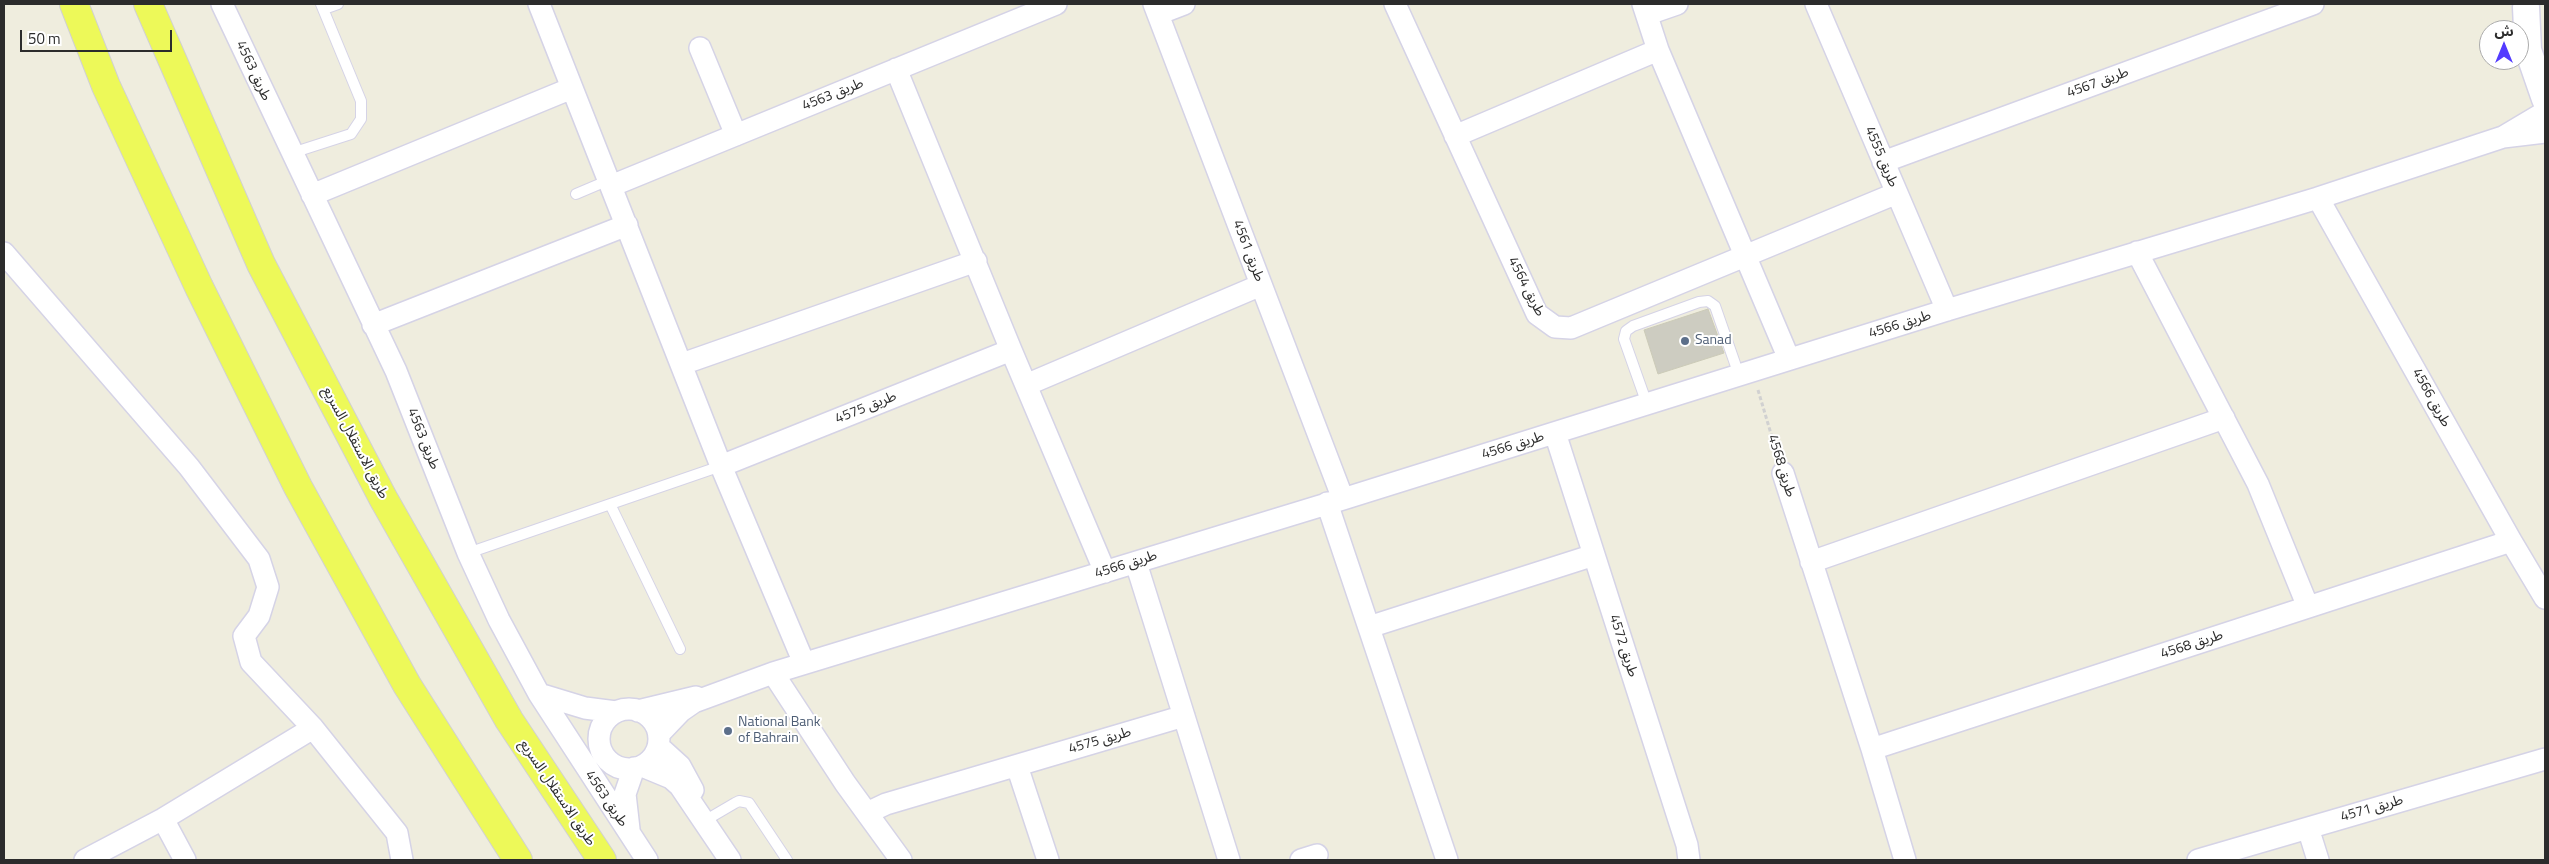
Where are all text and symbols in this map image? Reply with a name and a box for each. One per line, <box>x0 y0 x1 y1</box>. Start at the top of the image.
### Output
scale bar <box>22 20 175 52</box>
north arrow <box>2479 20 2529 70</box>
text: ش <box>2494 20 2514 41</box>
text: 50 m <box>28 27 61 50</box>
street label: طريق 4563 <box>232 38 274 104</box>
street label: طريق 4567 <box>2065 64 2131 102</box>
street label: طريق 4563 <box>800 75 866 115</box>
street label: طريق 4555 <box>1861 124 1901 190</box>
street label: طريق 4561 <box>1229 218 1267 284</box>
street label: طريق 4564 <box>1504 254 1548 320</box>
street label: طريق 4566 <box>1867 308 1933 342</box>
place label: Sanad <box>1695 333 1732 349</box>
marker: Sanad <box>1679 335 1691 347</box>
street label: طريق 4566 <box>2408 366 2454 430</box>
street label: طريق الاستقلال السريع <box>318 384 392 502</box>
street label: طريق 4575 <box>833 388 899 428</box>
street label: طريق 4563 <box>403 406 443 472</box>
street label: طريق 4566 <box>1480 429 1546 463</box>
street label: طريق 4568 <box>1764 433 1798 499</box>
street label: طريق 4566 <box>1093 548 1159 582</box>
street label: طريق 4572 <box>1605 613 1641 679</box>
street label: طريق 4568 <box>2159 627 2225 663</box>
place label: National Bank of Bahrain <box>738 715 821 748</box>
street label: طريق 4575 <box>1067 724 1133 758</box>
marker: National Bank of Bahrain <box>722 725 734 737</box>
street label: طريق الاستقلال السريع <box>515 737 599 849</box>
street label: طريق 4563 <box>581 768 631 830</box>
street label: طريق 4571 <box>2339 792 2405 826</box>

